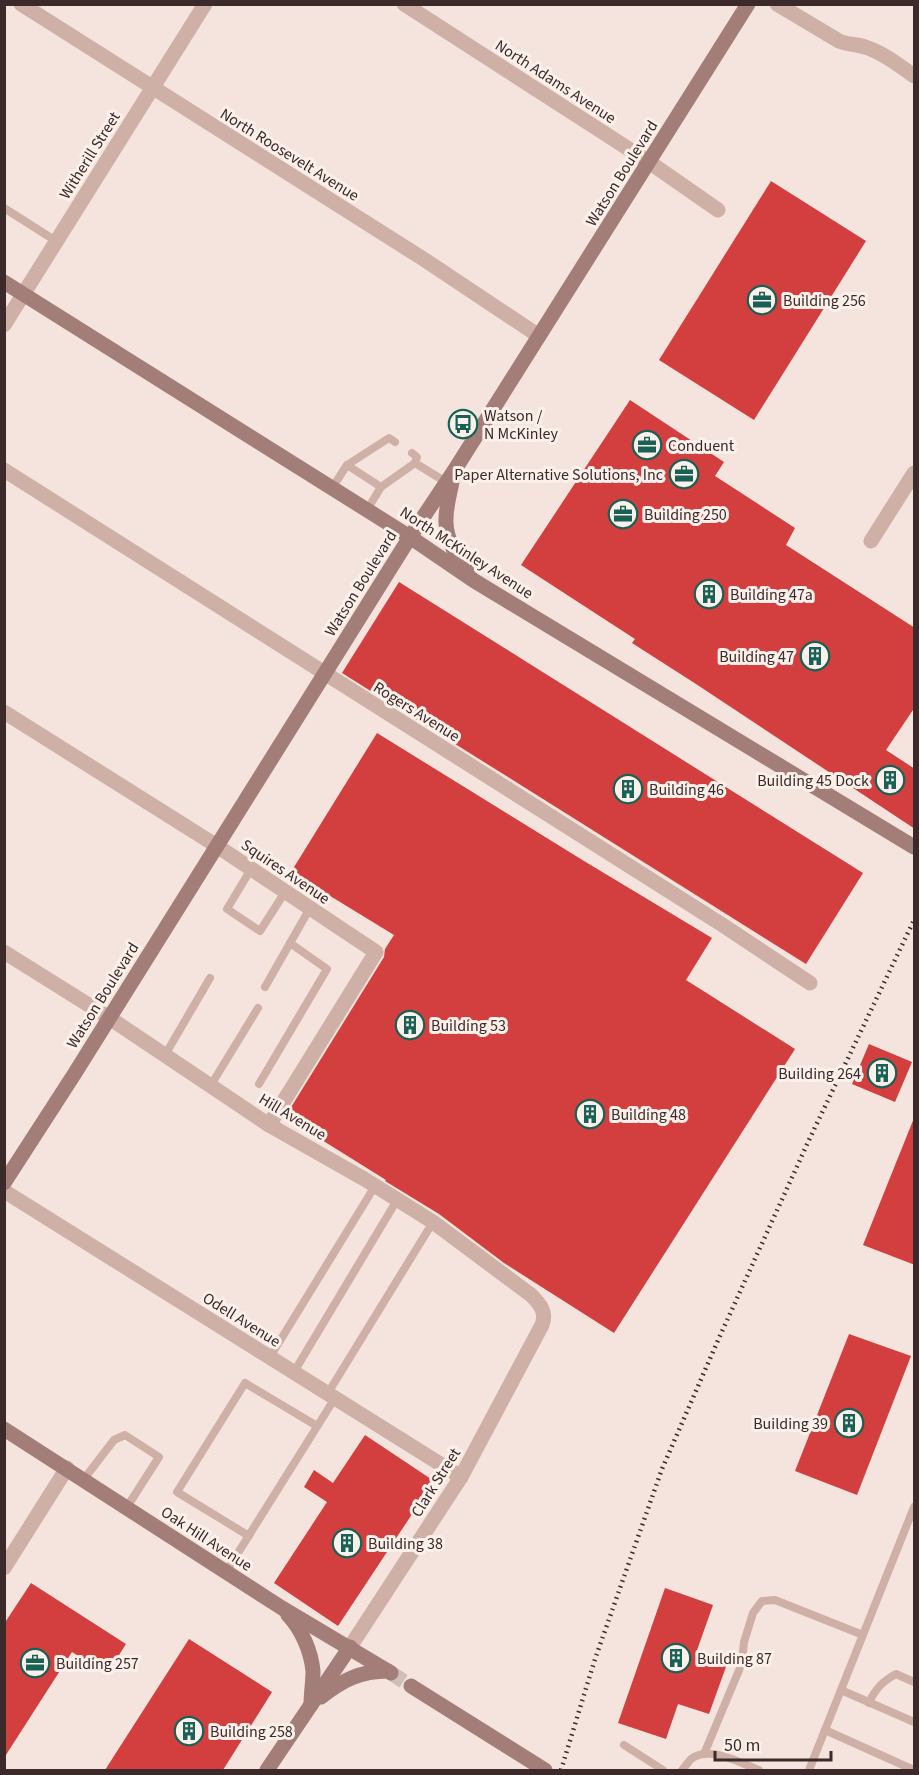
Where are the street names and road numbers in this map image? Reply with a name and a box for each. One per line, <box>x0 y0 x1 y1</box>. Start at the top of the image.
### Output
street label: North Adams Avenue <box>491 34 620 129</box>
street label: North Roosevelt Avenue <box>216 103 363 207</box>
street label: Witherill Street <box>54 107 126 204</box>
street label: Watson Boulevard <box>580 116 663 231</box>
street label: North McKinley Avenue <box>396 501 537 604</box>
street label: Watson Boulevard <box>319 526 402 641</box>
street label: Rogers Avenue <box>369 677 464 747</box>
street label: Squires Avenue <box>237 834 334 910</box>
street label: Watson Boulevard <box>61 938 144 1053</box>
street label: Hill Avenue <box>255 1088 330 1146</box>
street label: Odell Avenue <box>198 1287 285 1353</box>
street label: Clark Street <box>406 1443 466 1521</box>
street label: Oak Hill Avenue <box>156 1501 256 1577</box>

